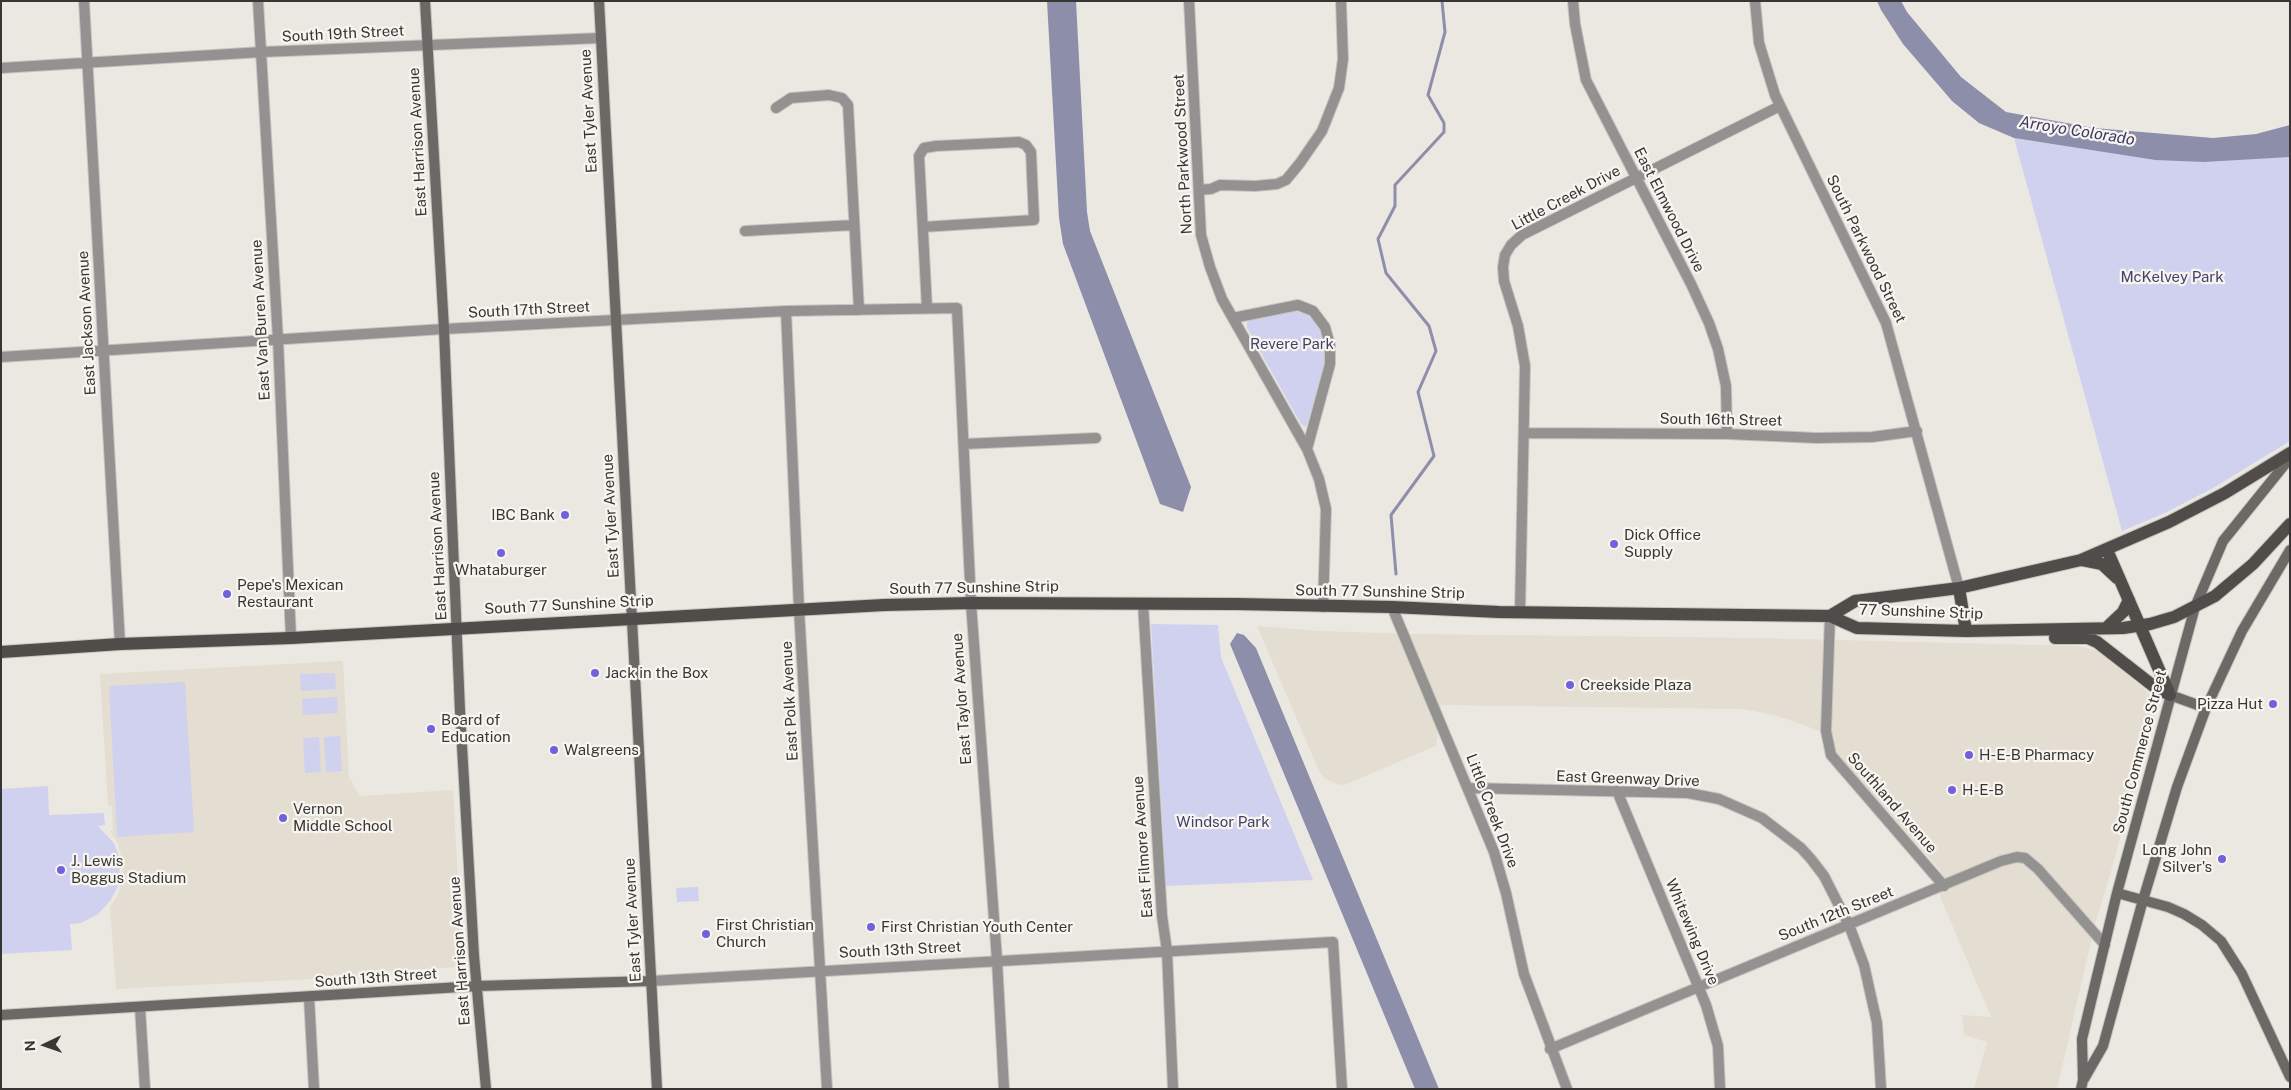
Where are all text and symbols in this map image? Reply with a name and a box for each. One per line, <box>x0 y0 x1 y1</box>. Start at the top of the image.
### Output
street label: South 19th Street <box>281 22 405 46</box>
street label: East Tyler Avenue <box>577 48 601 174</box>
street label: East Harrison Avenue <box>405 67 431 217</box>
street label: North Parkwood Street <box>1170 73 1196 235</box>
water label: Arroyo Colorado <box>2018 112 2136 150</box>
street label: East Elmwood Drive <box>1630 145 1708 275</box>
street label: Little Creek Drive <box>1509 162 1623 234</box>
street label: South Parkwood Street <box>1822 172 1910 326</box>
street label: East Van Buren Avenue <box>248 239 274 401</box>
street label: East Jackson Avenue <box>74 250 100 396</box>
park label: McKelvey Park <box>2120 268 2224 286</box>
street label: South 17th Street <box>467 298 591 322</box>
park label: Revere Park <box>1250 335 1334 353</box>
street label: South 16th Street <box>1659 410 1783 430</box>
street label: East Tyler Avenue <box>599 453 623 579</box>
street label: East Harrison Avenue <box>425 471 451 621</box>
place label: IBC Bank <box>491 506 555 524</box>
marker: IBC Bank <box>559 509 571 521</box>
place label: Dick Office Supply <box>1624 526 1701 561</box>
marker: Dick Office Supply <box>1608 538 1620 550</box>
marker: Whataburger <box>495 547 507 559</box>
place label: Whataburger <box>455 561 547 579</box>
place label: Pepe's Mexican Restaurant <box>237 576 343 611</box>
street label: South 77 Sunshine Strip <box>889 578 1059 598</box>
street label: South 77 Sunshine Strip <box>1295 582 1465 602</box>
marker: Pepe's Mexican Restaurant <box>221 588 233 600</box>
street label: South 77 Sunshine Strip <box>484 592 654 618</box>
street label: 77 Sunshine Strip <box>1859 601 1983 623</box>
street label: East Taylor Avenue <box>948 632 976 766</box>
street label: East Polk Avenue <box>778 640 802 762</box>
place label: Jack in the Box <box>605 664 709 682</box>
marker: Jack in the Box <box>589 667 601 679</box>
street label: South Commerce Street <box>2110 668 2170 836</box>
place label: Creekside Plaza <box>1580 676 1692 694</box>
marker: Creekside Plaza <box>1564 679 1576 691</box>
place label: Pizza Hut <box>2197 695 2263 713</box>
marker: Pizza Hut <box>2267 698 2279 710</box>
place label: Board of Education <box>441 711 511 746</box>
marker: Board of Education <box>425 723 437 735</box>
place label: Walgreens <box>564 741 639 759</box>
marker: Walgreens <box>548 744 560 756</box>
place label: H-E-B Pharmacy <box>1979 746 2094 764</box>
street label: Southland Avenue <box>1843 749 1941 857</box>
marker: H-E-B Pharmacy <box>1963 749 1975 761</box>
street label: Little Creek Drive <box>1462 751 1522 871</box>
street label: East Greenway Drive <box>1556 767 1700 791</box>
street label: East Filmore Avenue <box>1129 775 1157 919</box>
place label: H-E-B <box>1962 781 2004 799</box>
marker: H-E-B <box>1946 784 1958 796</box>
place label: Vernon Middle School <box>293 800 393 835</box>
marker: Vernon Middle School <box>277 812 289 824</box>
park label: Windsor Park <box>1176 813 1270 831</box>
place label: Long John Silver's <box>2142 841 2212 876</box>
place label: J. Lewis Boggus Stadium <box>71 852 186 887</box>
marker: Long John Silver's <box>2216 853 2228 865</box>
street label: East Tyler Avenue <box>621 857 645 983</box>
marker: J. Lewis Boggus Stadium <box>55 864 67 876</box>
street label: East Harrison Avenue <box>446 876 474 1026</box>
street label: Whitewing Drive <box>1661 876 1723 988</box>
street label: South 12th Street <box>1776 883 1896 945</box>
place label: First Christian Church <box>716 916 814 951</box>
place label: First Christian Youth Center <box>881 918 1073 936</box>
marker: First Christian Youth Center <box>865 921 877 933</box>
marker: First Christian Church <box>700 928 712 940</box>
street label: South 13th Street <box>838 938 962 962</box>
street label: South 13th Street <box>314 965 438 991</box>
north arrow <box>20 1020 70 1070</box>
text: N <box>22 1040 38 1052</box>

